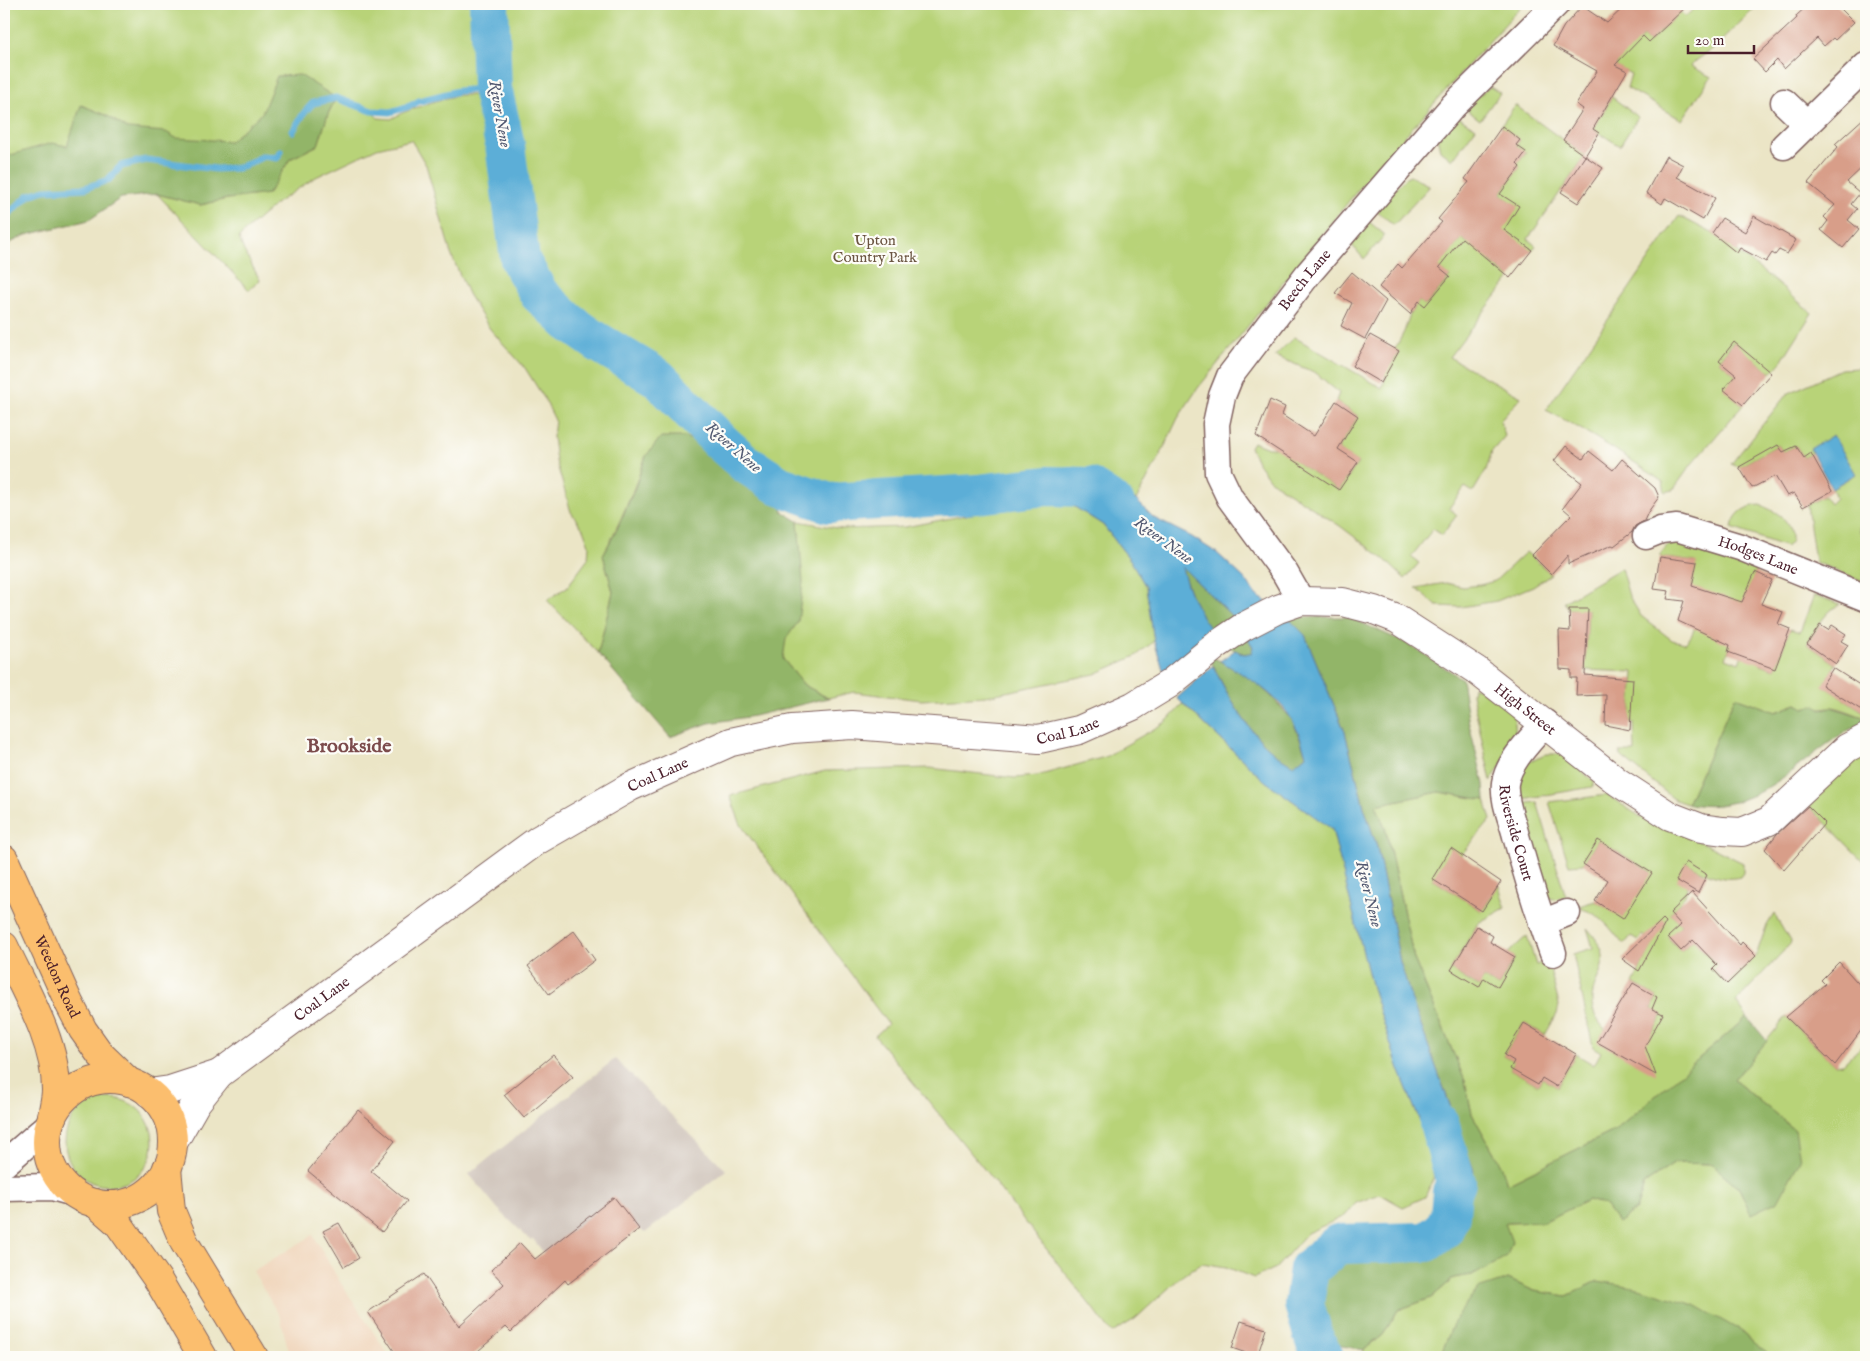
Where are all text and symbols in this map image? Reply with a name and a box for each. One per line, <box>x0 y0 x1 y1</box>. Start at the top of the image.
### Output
scale bar <box>1688 22 1754 54</box>
text: 20 m <box>1695 31 1725 50</box>
water label: River Nene <box>483 79 515 150</box>
park label: Upton Country Park <box>833 231 918 267</box>
street label: Beech Lane <box>1274 245 1335 314</box>
water label: River Nene <box>701 418 766 478</box>
water label: River Nene <box>1130 513 1197 569</box>
street label: Hodges Lane <box>1716 531 1801 579</box>
street label: High Street <box>1490 679 1560 739</box>
street label: Coal Lane <box>1034 713 1102 749</box>
district label: Brookside <box>307 734 392 759</box>
street label: Coal Lane <box>624 753 691 796</box>
street label: Riverside Court <box>1495 784 1538 883</box>
water label: River Nene <box>1350 859 1386 930</box>
street label: Weedon Road <box>30 932 85 1022</box>
street label: Coal Lane <box>290 972 353 1026</box>

